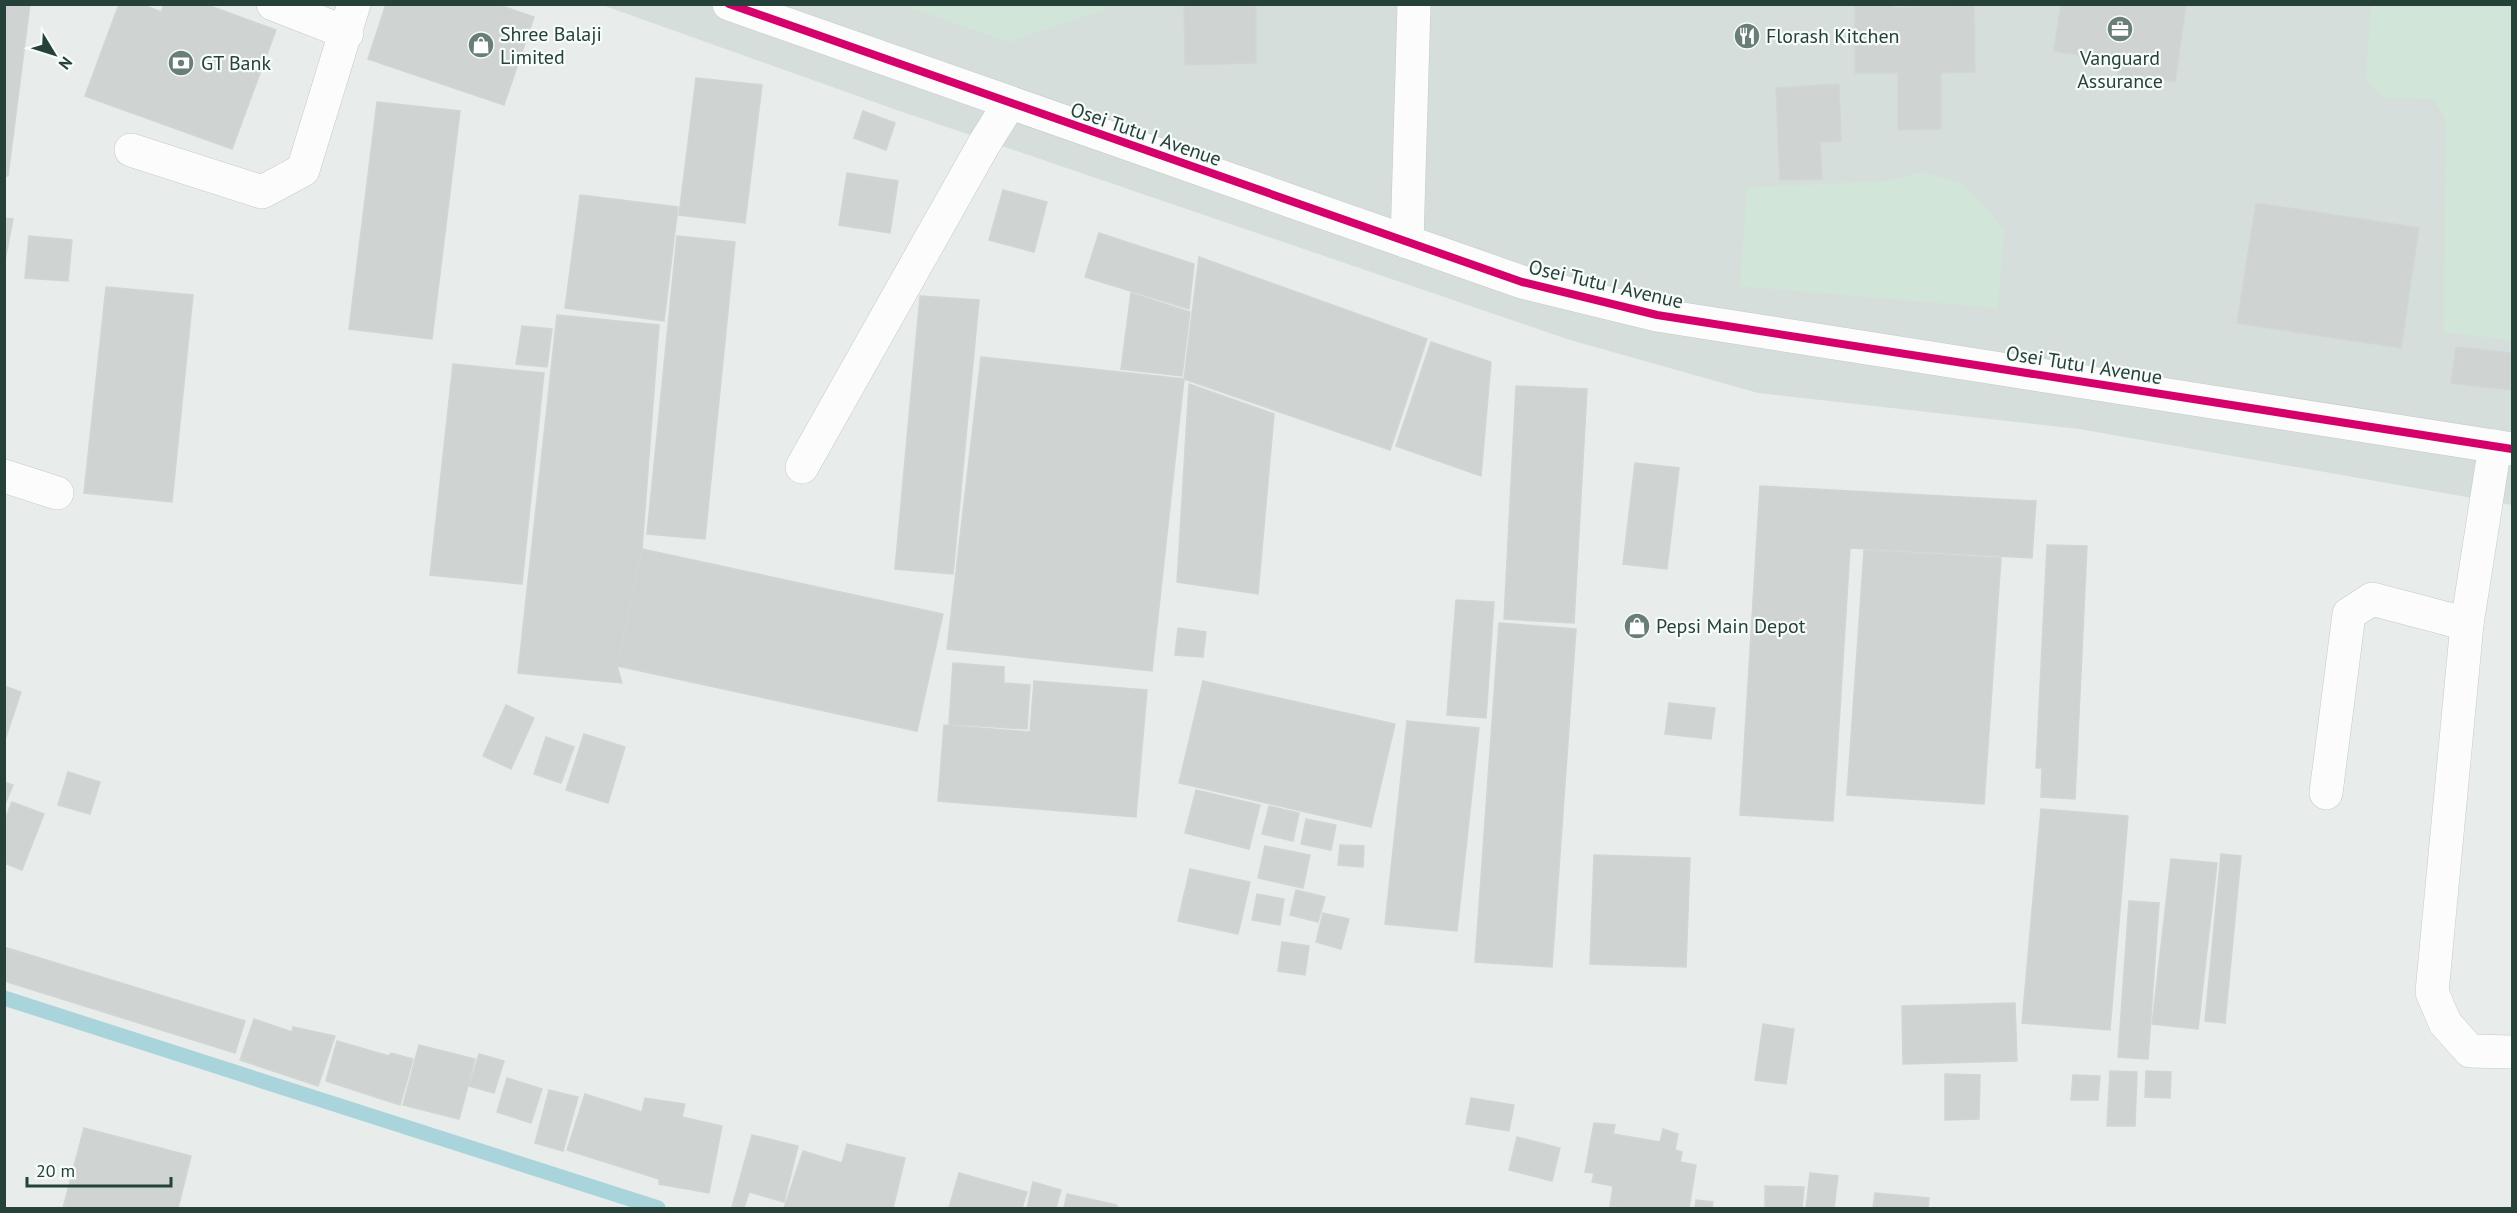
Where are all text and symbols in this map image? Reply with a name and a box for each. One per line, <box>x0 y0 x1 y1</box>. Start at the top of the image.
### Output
office icon: Vanguard Assurance <box>2105 14 2135 44</box>
place label: Shree Balaji Limited <box>500 21 602 70</box>
restaurant icon: Florash Kitchen <box>1732 21 1762 51</box>
place label: Florash Kitchen <box>1766 23 1900 49</box>
north arrow <box>24 24 84 84</box>
shop icon: Shree Balaji Limited <box>466 30 496 60</box>
place label: Vanguard Assurance <box>2077 45 2163 94</box>
bank icon: GT Bank <box>166 48 196 78</box>
place label: GT Bank <box>201 50 271 76</box>
text: N <box>55 53 77 74</box>
street label: Osei Tutu I Avenue <box>1067 96 1225 172</box>
street label: Osei Tutu I Avenue <box>1526 254 1686 314</box>
street label: Osei Tutu I Avenue <box>2004 340 2164 390</box>
shop icon: Pepsi Main Depot <box>1622 611 1652 641</box>
place label: Pepsi Main Depot <box>1656 613 1806 639</box>
scale bar <box>27 1150 171 1188</box>
text: 20 m <box>36 1159 75 1182</box>

